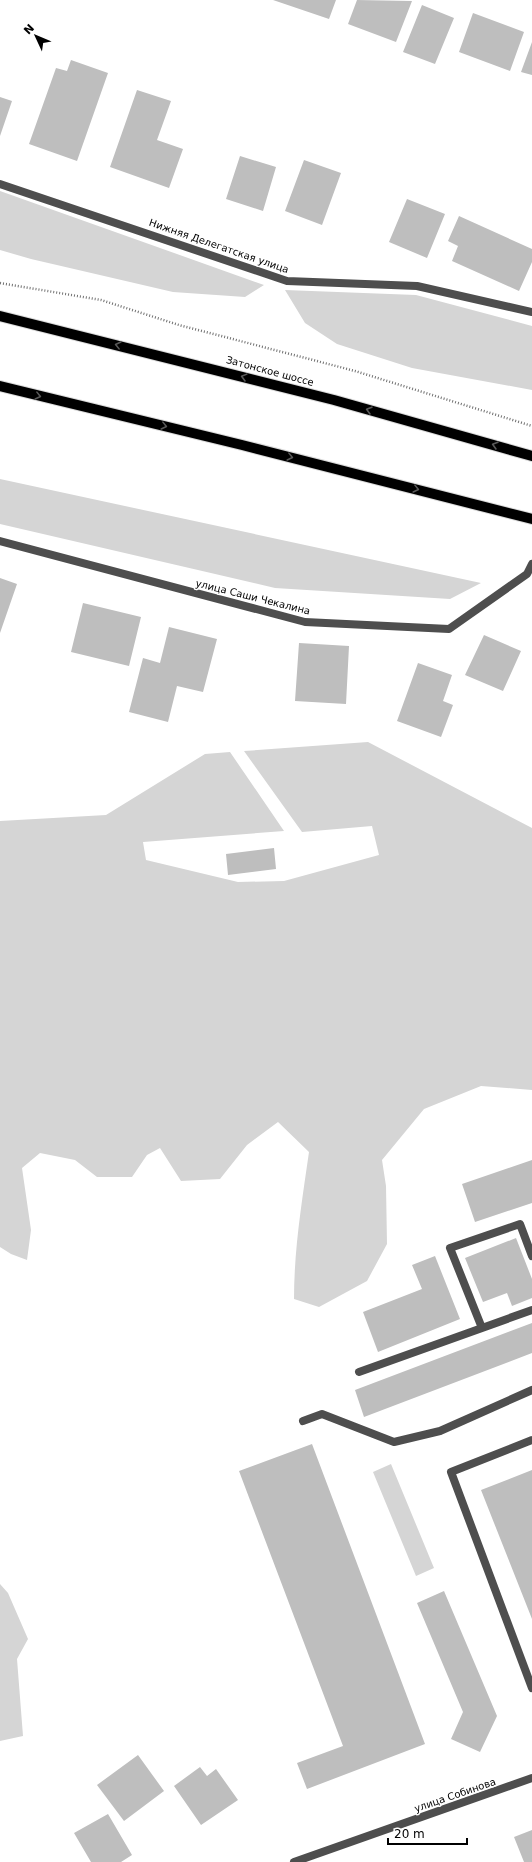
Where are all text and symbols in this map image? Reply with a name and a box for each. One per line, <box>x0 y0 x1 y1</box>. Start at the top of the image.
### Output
north arrow <box>16 16 56 56</box>
text: N <box>21 22 37 37</box>
street label: Нижняя Делегатская улица <box>148 217 290 275</box>
one-way arrow <box>115 341 121 349</box>
street label: Затонское шоссе <box>225 354 315 388</box>
one-way arrow <box>241 373 248 382</box>
one-way arrow <box>35 391 41 399</box>
one-way arrow <box>366 406 373 415</box>
one-way arrow <box>161 422 167 430</box>
one-way arrow <box>491 442 498 450</box>
one-way arrow <box>287 453 294 461</box>
one-way arrow <box>413 485 420 493</box>
street label: улица Саши Чекалина <box>195 577 311 617</box>
street label: улица Собинова <box>413 1776 497 1814</box>
scale bar <box>388 1820 467 1846</box>
text: 20 m <box>394 1827 425 1841</box>

